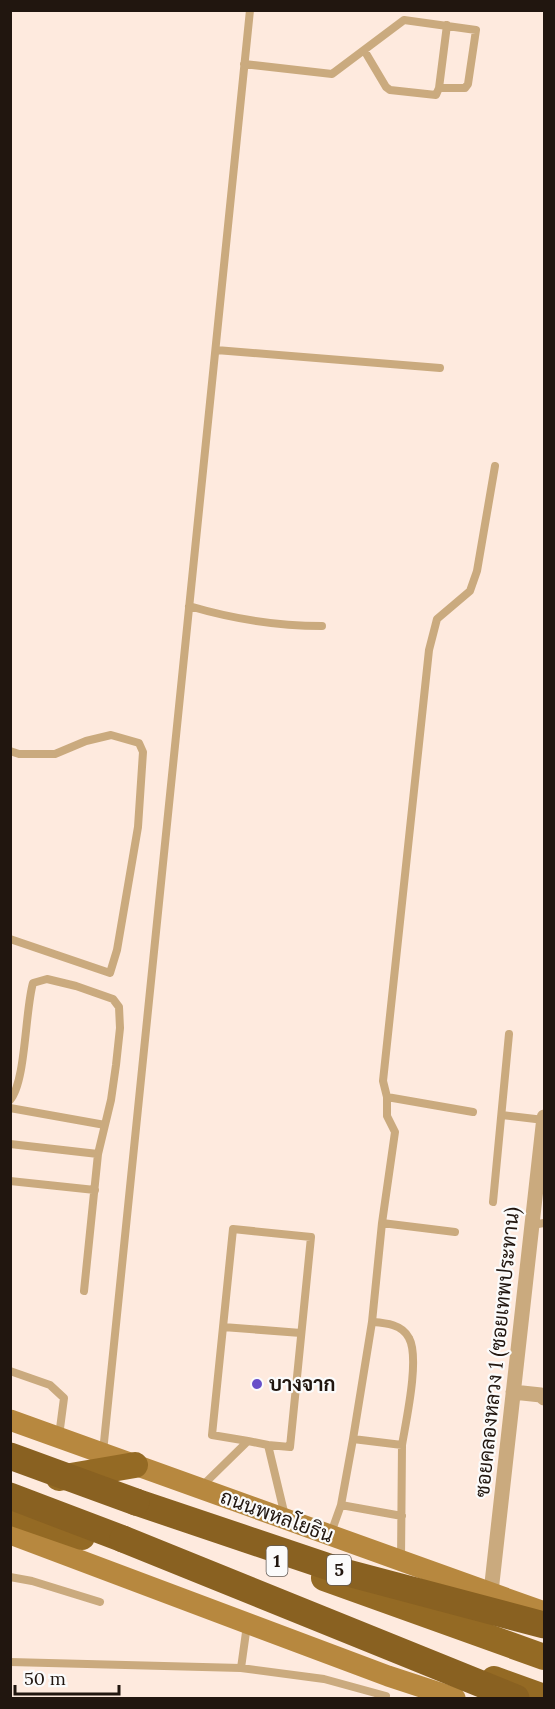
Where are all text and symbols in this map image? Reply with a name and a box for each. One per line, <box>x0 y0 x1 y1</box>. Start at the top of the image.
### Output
street label: ซอยคลองหลวง 1 (ซอยเทพประทาน) <box>469 1205 525 1499</box>
place label: บางจาก <box>269 1371 335 1396</box>
marker: บางจาก <box>250 1377 264 1391</box>
street label: ถนนพหลโยธิน <box>217 1484 337 1548</box>
road number: 1 <box>266 1546 288 1576</box>
road number: 5 <box>327 1555 351 1585</box>
scale bar <box>15 1658 118 1696</box>
text: 50 m <box>24 1667 66 1690</box>

